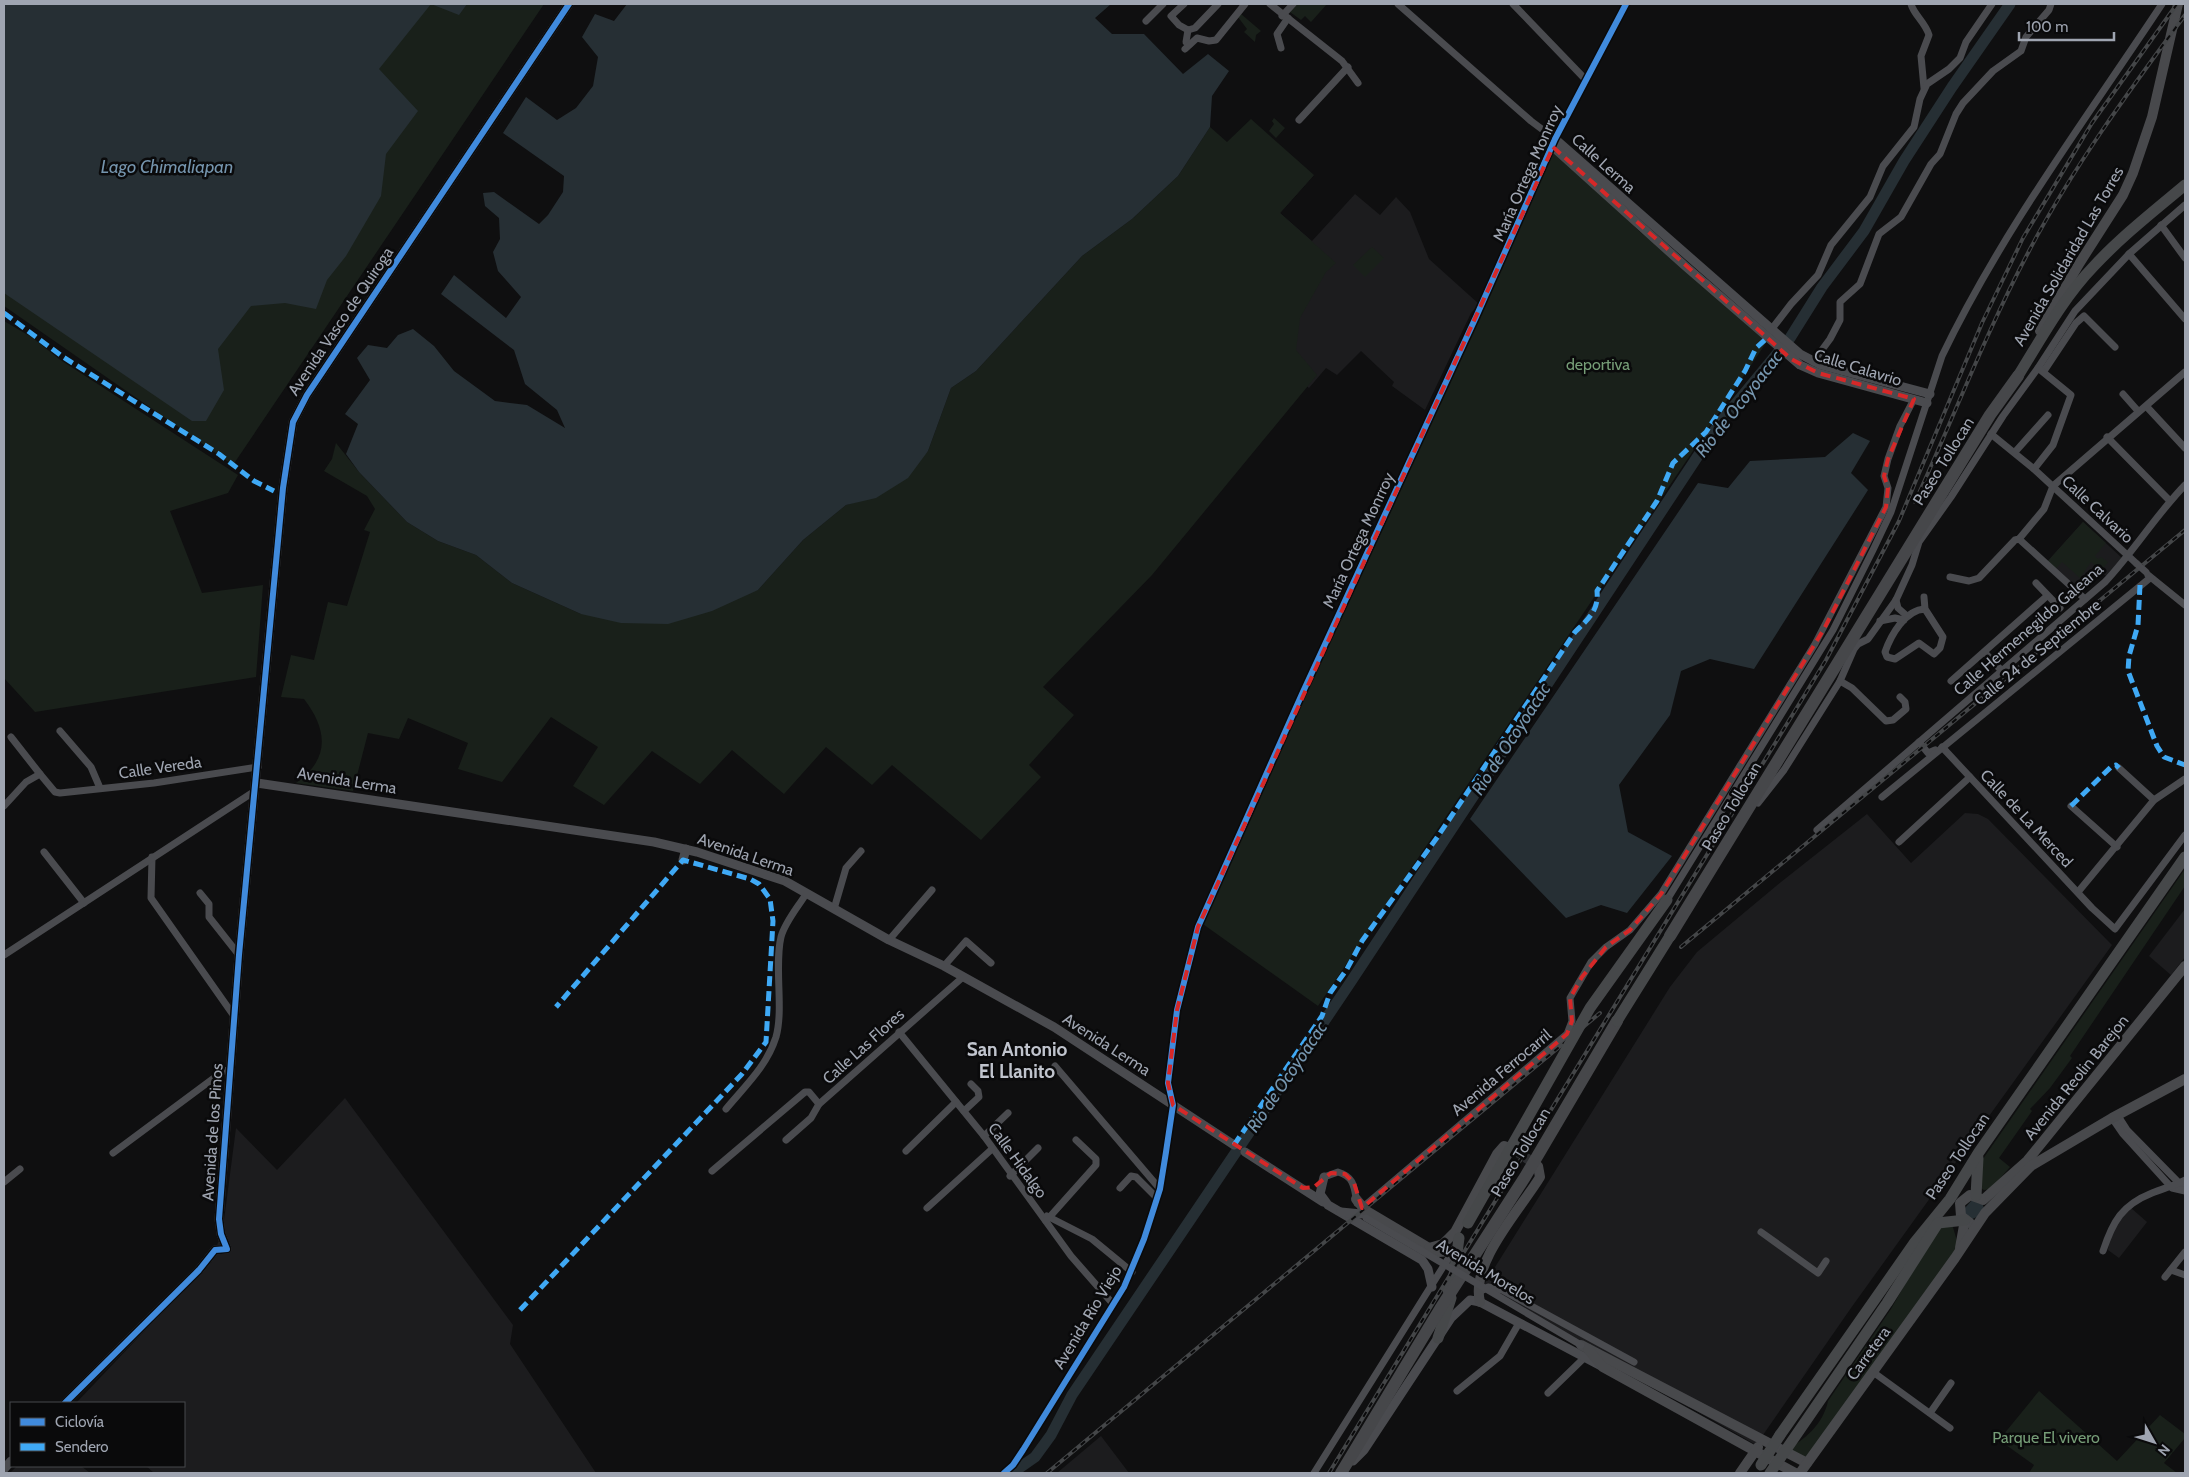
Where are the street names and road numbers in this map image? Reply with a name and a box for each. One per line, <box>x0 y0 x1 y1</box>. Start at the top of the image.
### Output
street label: María Ortega Monrroy <box>1489 102 1566 244</box>
street label: Calle Lerma <box>1568 130 1640 197</box>
street label: Avenida Solidaridad Las Torres <box>2009 163 2128 349</box>
street label: Avenida Vasco de Quiroga <box>284 243 397 399</box>
street label: Calle Calavrio <box>1812 345 1904 390</box>
street label: Paseo Tollocan <box>1909 414 1978 509</box>
street label: María Ortega Monrroy <box>1319 469 1398 611</box>
street label: Calle Calvario <box>2058 471 2137 547</box>
street label: Calle Hermenegildo Galeana <box>1950 559 2107 699</box>
street label: Calle 24 de Septiembre <box>1970 595 2105 709</box>
street label: Calle Vereda <box>117 752 203 783</box>
street label: Paseo Tollocan <box>1698 758 1765 854</box>
street label: Avenida Lerma <box>296 763 398 798</box>
street label: Calle de La Merced <box>1976 765 2077 871</box>
street label: Avenida Lerma <box>695 829 797 880</box>
street label: Calle Las Flores <box>819 1005 908 1088</box>
street label: Avenida Lerma <box>1059 1009 1154 1080</box>
street label: Avenida Reolin Barejon <box>2020 1011 2133 1144</box>
street label: Avenida Ferrocarril <box>1448 1025 1555 1120</box>
street label: Avenida de los Pinos <box>198 1062 227 1201</box>
street label: Paseo Tollocan <box>1487 1104 1554 1200</box>
street label: Paseo Tollocan <box>1922 1109 1993 1203</box>
street label: Calle Hidalgo <box>984 1119 1051 1202</box>
street label: Avenida Morelos <box>1433 1235 1539 1308</box>
street label: Avenida Río Viejo <box>1049 1262 1126 1372</box>
street label: Carretera <box>1843 1322 1894 1384</box>

